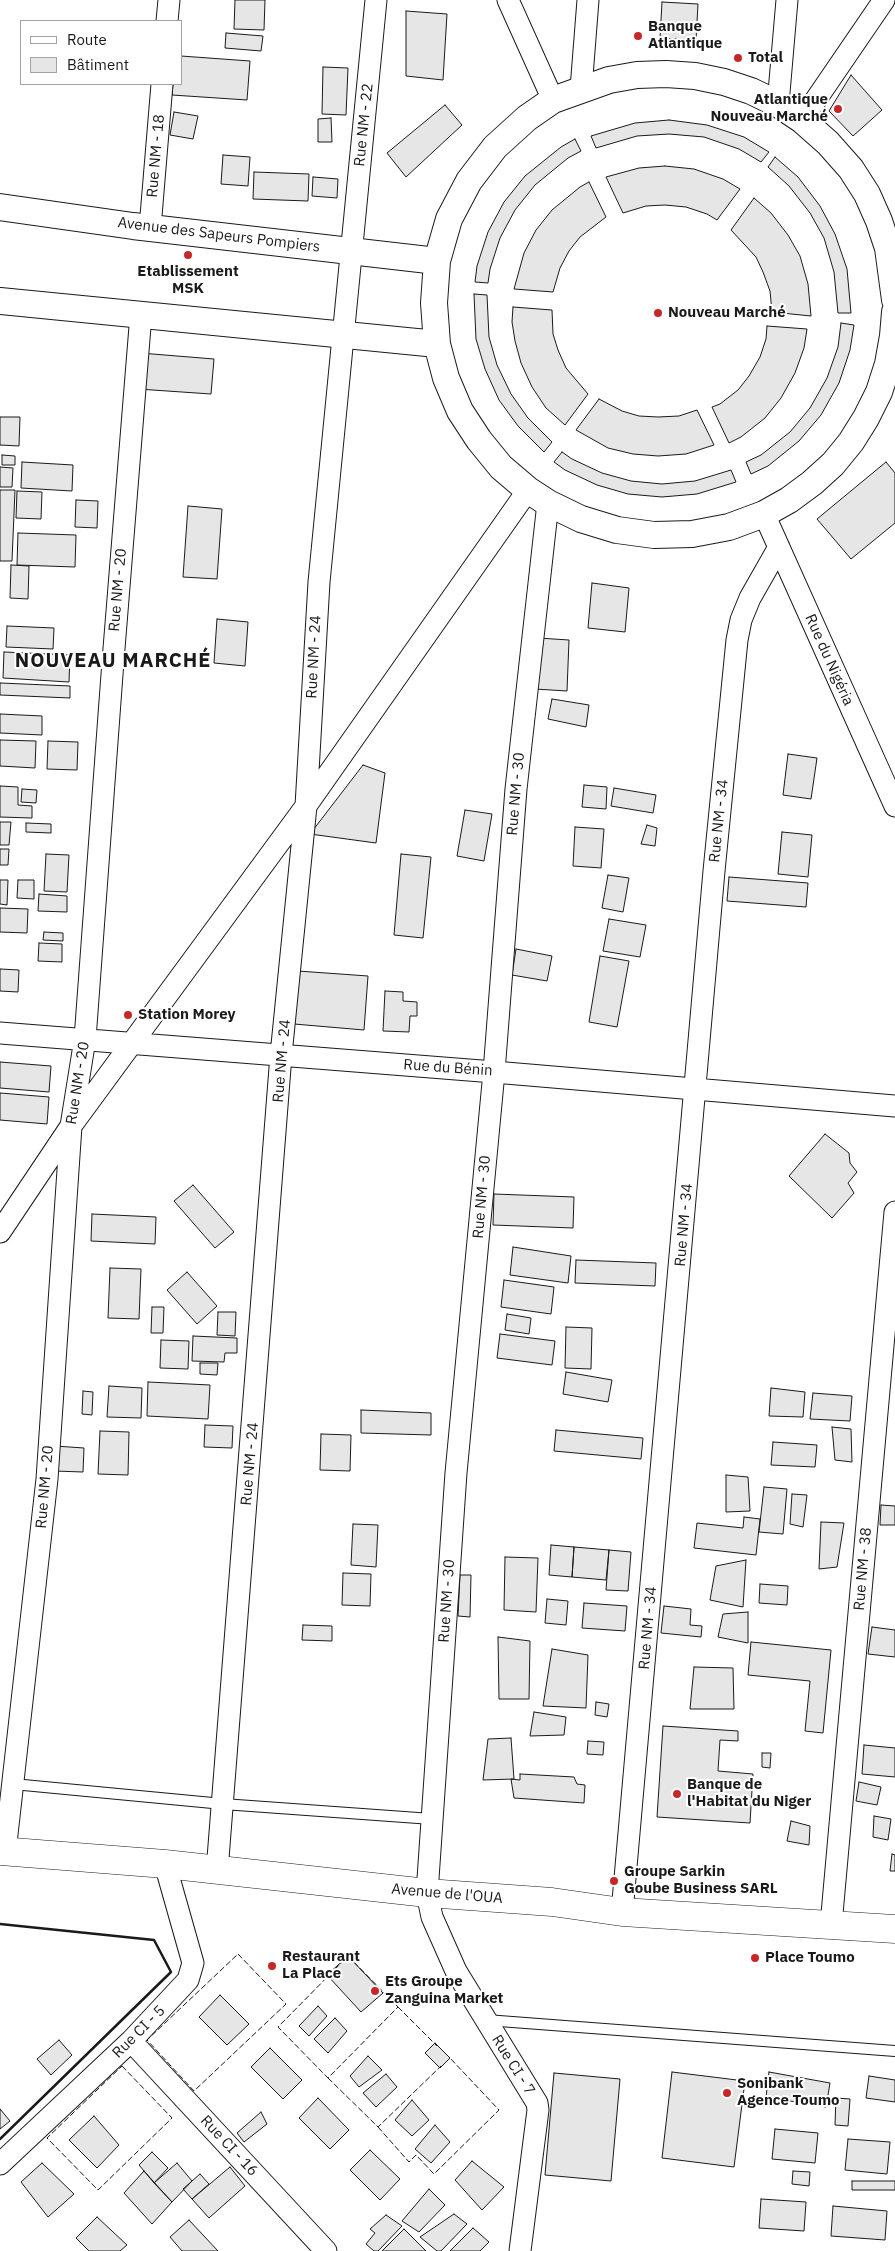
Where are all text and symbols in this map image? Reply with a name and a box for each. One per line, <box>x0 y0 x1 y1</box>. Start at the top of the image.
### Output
place label: Banque Atlantique <box>648 18 722 53</box>
legend <box>20 20 182 85</box>
text: Route <box>67 30 107 49</box>
marker: Banque Atlantique <box>632 30 644 42</box>
place label: Total <box>748 49 783 67</box>
marker: Total <box>732 52 744 64</box>
text: Bâtiment <box>67 55 129 74</box>
street label: Rue NM - 22 <box>351 82 377 168</box>
place label: Atlantique Nouveau Marché <box>710 91 828 126</box>
marker: Atlantique Nouveau Marché <box>832 103 844 115</box>
street label: Rue NM - 18 <box>143 114 169 198</box>
street label: Avenue des Sapeurs Pompiers <box>117 214 321 256</box>
marker: Etablissement MSK <box>182 249 194 261</box>
place label: Etablissement MSK <box>137 263 239 298</box>
place label: Nouveau Marché <box>668 304 786 322</box>
marker: Nouveau Marché <box>652 307 664 319</box>
street label: Rue NM - 20 <box>105 548 131 632</box>
street label: Rue du Nigéria <box>801 611 857 709</box>
street label: Rue NM - 24 <box>303 615 325 699</box>
district label: NOUVEAU MARCHÉ <box>13 649 213 673</box>
street label: Rue NM - 30 <box>503 752 529 836</box>
street label: Rue NM - 34 <box>706 778 732 864</box>
place label: Station Morey <box>138 1006 236 1024</box>
marker: Station Morey <box>122 1009 134 1021</box>
street label: Rue NM - 24 <box>269 1019 295 1103</box>
street label: Rue NM - 20 <box>63 1040 93 1126</box>
street label: Rue du Bénin <box>403 1056 493 1080</box>
street label: Rue NM - 30 <box>469 1155 495 1239</box>
street label: Rue NM - 34 <box>671 1183 697 1267</box>
street label: Rue NM - 24 <box>237 1422 263 1506</box>
street label: Rue NM - 20 <box>32 1445 58 1529</box>
street label: Rue NM - 38 <box>850 1527 876 1611</box>
street label: Rue NM - 30 <box>435 1559 459 1643</box>
street label: Rue NM - 34 <box>635 1586 661 1670</box>
place label: Banque de l'Habitat du Niger <box>687 1776 811 1811</box>
marker: Banque de l'Habitat du Niger <box>671 1788 683 1800</box>
place label: Groupe Sarkin Goube Business SARL <box>624 1863 778 1898</box>
marker: Groupe Sarkin Goube Business SARL <box>608 1875 620 1887</box>
street label: Avenue de l'OUA <box>390 1880 504 1908</box>
place label: Restaurant La Place <box>282 1948 360 1983</box>
place label: Place Toumo <box>765 1949 855 1967</box>
marker: Place Toumo <box>749 1952 761 1964</box>
marker: Restaurant La Place <box>266 1960 278 1972</box>
place label: Ets Groupe Zanguina Market <box>385 1973 503 2008</box>
marker: Ets Groupe Zanguina Market <box>369 1985 381 1997</box>
street label: Rue CI - 5 <box>109 2002 169 2062</box>
street label: Rue CI - 7 <box>488 2032 538 2098</box>
place label: Sonibank Agence Toumo <box>737 2075 840 2110</box>
marker: Sonibank Agence Toumo <box>721 2087 733 2099</box>
street label: Rue CI - 16 <box>196 2112 262 2180</box>

